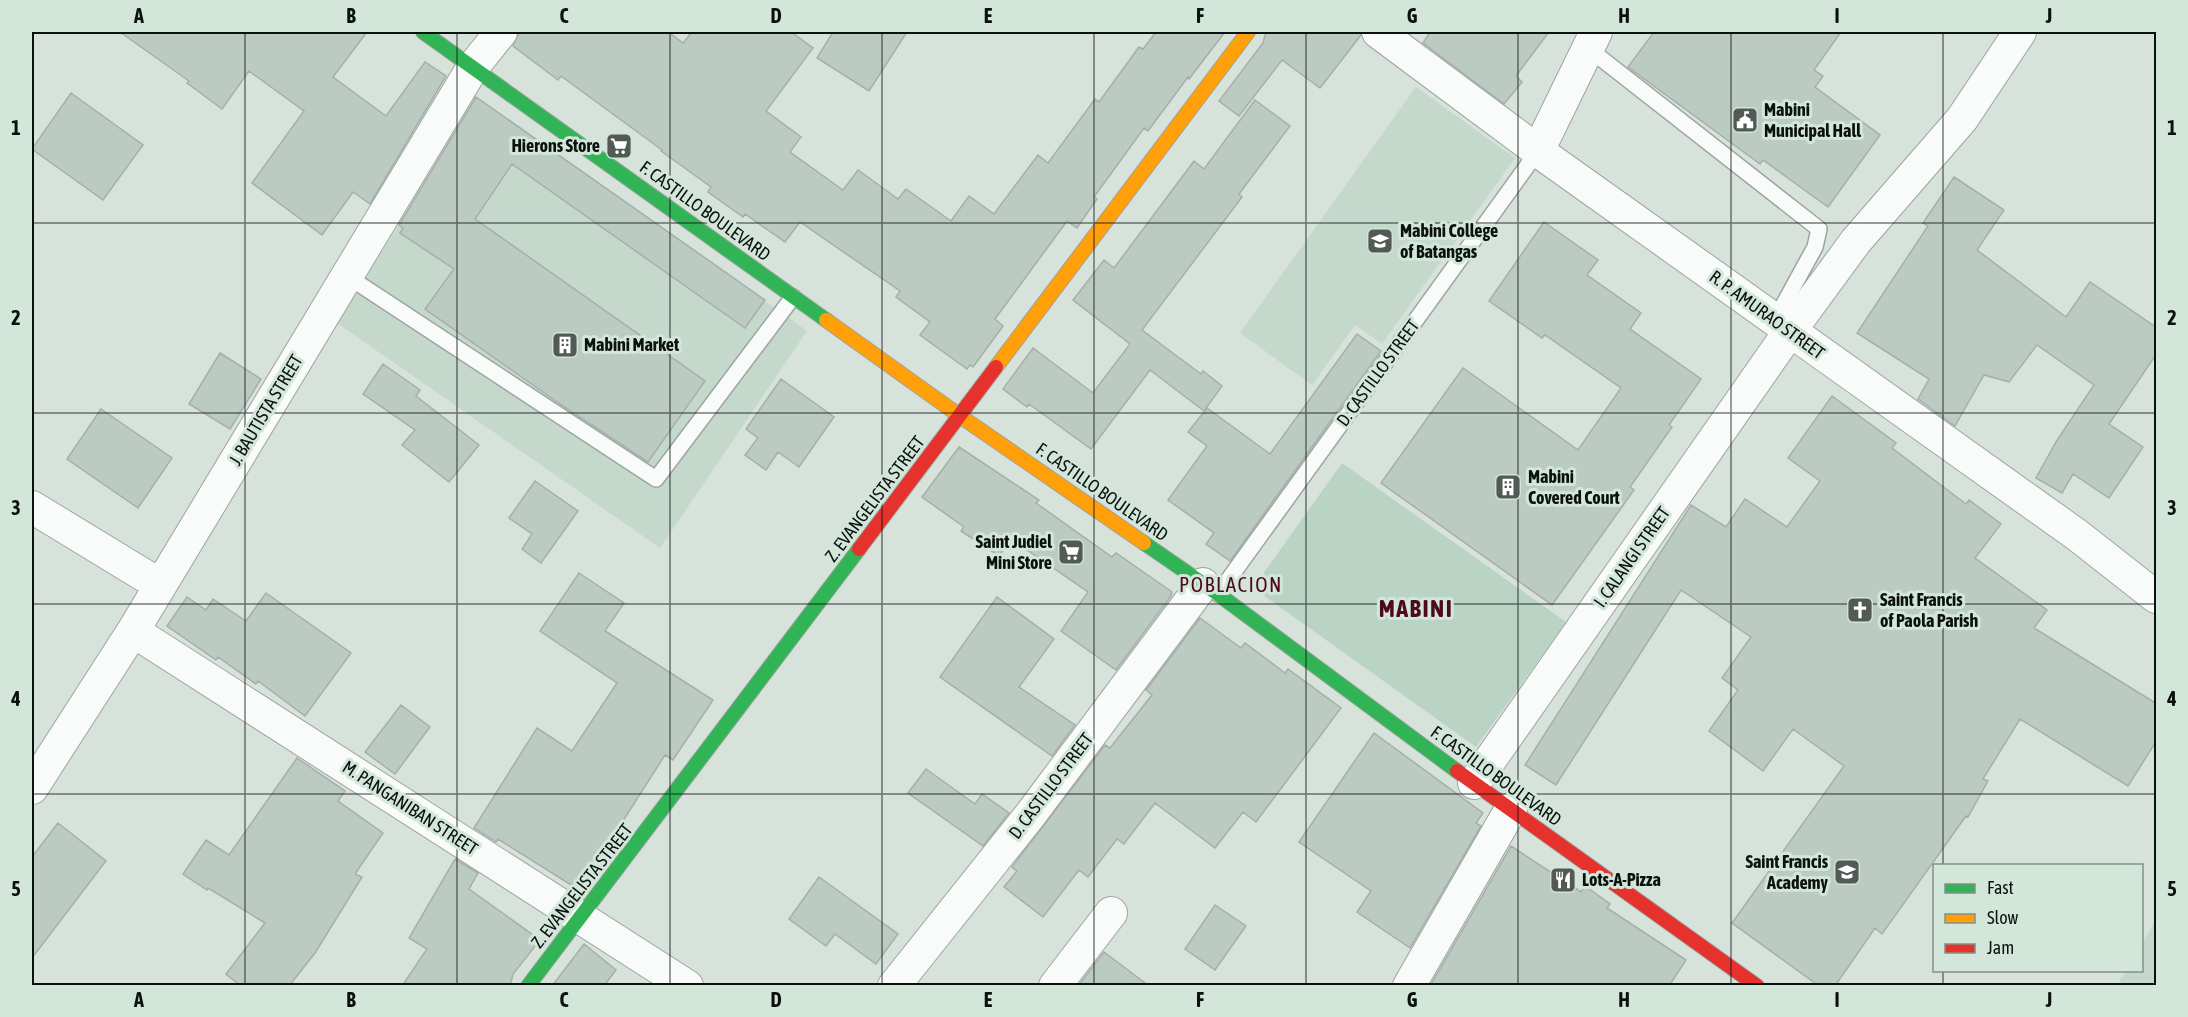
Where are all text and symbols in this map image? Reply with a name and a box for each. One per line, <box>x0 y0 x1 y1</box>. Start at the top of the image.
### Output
text: A <box>133 4 144 27</box>
text: B <box>346 4 356 27</box>
text: C <box>560 4 569 27</box>
text: D <box>770 4 782 27</box>
text: E <box>984 4 993 27</box>
text: F <box>1196 4 1204 27</box>
text: G <box>1407 4 1418 27</box>
text: H <box>1618 4 1630 27</box>
text: I <box>1834 4 1840 27</box>
text: J <box>2045 4 2052 27</box>
place label: Mabini Municipal Hall <box>1764 99 1861 141</box>
public building icon: Mabini Municipal Hall <box>1730 105 1760 135</box>
text: 1 <box>11 116 21 139</box>
text: 1 <box>2167 116 2177 139</box>
supermarket icon: Hierons Store <box>604 131 634 161</box>
place label: Hierons Store <box>511 135 600 156</box>
street label: F. CASTILLO BOULEVARD <box>636 156 775 265</box>
place label: Mabini College of Batangas <box>1400 220 1498 262</box>
school or university icon: Mabini College of Batangas <box>1365 226 1395 256</box>
street label: R. P. AMURAO STREET <box>1706 266 1829 363</box>
text: 2 <box>11 306 21 329</box>
text: 2 <box>2167 306 2177 329</box>
street label: D. CASTILLO STREET <box>1332 315 1423 430</box>
building icon: Mabini Market <box>550 330 580 360</box>
place label: Mabini Market <box>584 334 680 355</box>
street label: J. BAUTISTA STREET <box>224 351 307 469</box>
street label: Z. EVANGELISTA STREET <box>821 432 929 566</box>
street label: F. CASTILLO BOULEVARD <box>1032 438 1172 545</box>
place label: Mabini Covered Court <box>1528 466 1621 508</box>
building icon: Mabini Covered Court <box>1493 472 1523 502</box>
text: 3 <box>11 496 21 519</box>
text: 3 <box>2167 496 2177 519</box>
street label: I. CALANGI STREET <box>1589 502 1674 611</box>
place label: Saint Judiel Mini Store <box>975 531 1052 573</box>
supermarket icon: Saint Judiel Mini Store <box>1056 537 1086 567</box>
district label: POBLACION <box>1179 572 1283 596</box>
place label: Saint Francis of Paola Parish <box>1880 589 1978 631</box>
district label: MABINI <box>1379 595 1453 622</box>
church icon: Saint Francis of Paola Parish <box>1845 595 1875 625</box>
text: 4 <box>10 687 21 710</box>
text: 4 <box>2166 687 2177 710</box>
street label: F. CASTILLO BOULEVARD <box>1427 721 1566 830</box>
street label: D. CASTILLO STREET <box>1004 729 1097 843</box>
street label: M. PANGANIBAN STREET <box>339 756 482 859</box>
street label: Z. EVANGELISTA STREET <box>527 819 637 952</box>
place label: Saint Francis Academy <box>1745 851 1829 893</box>
school or university icon: Saint Francis Academy <box>1832 857 1862 887</box>
legend <box>1933 864 2143 972</box>
restaurant icon: Lots-A-Pizza <box>1548 865 1578 895</box>
place label: Lots-A-Pizza <box>1582 869 1661 890</box>
text: 5 <box>11 877 21 900</box>
text: Fast <box>1987 877 2014 898</box>
text: 5 <box>2167 877 2177 900</box>
text: Slow <box>1987 907 2018 928</box>
text: Jam <box>1987 937 2014 958</box>
text: A <box>133 988 144 1011</box>
text: B <box>346 988 356 1011</box>
text: C <box>560 988 569 1011</box>
text: D <box>770 988 782 1011</box>
text: E <box>984 988 993 1011</box>
text: F <box>1196 988 1204 1011</box>
text: G <box>1407 988 1418 1011</box>
text: H <box>1618 988 1630 1011</box>
text: I <box>1834 988 1840 1011</box>
text: J <box>2045 988 2052 1011</box>

